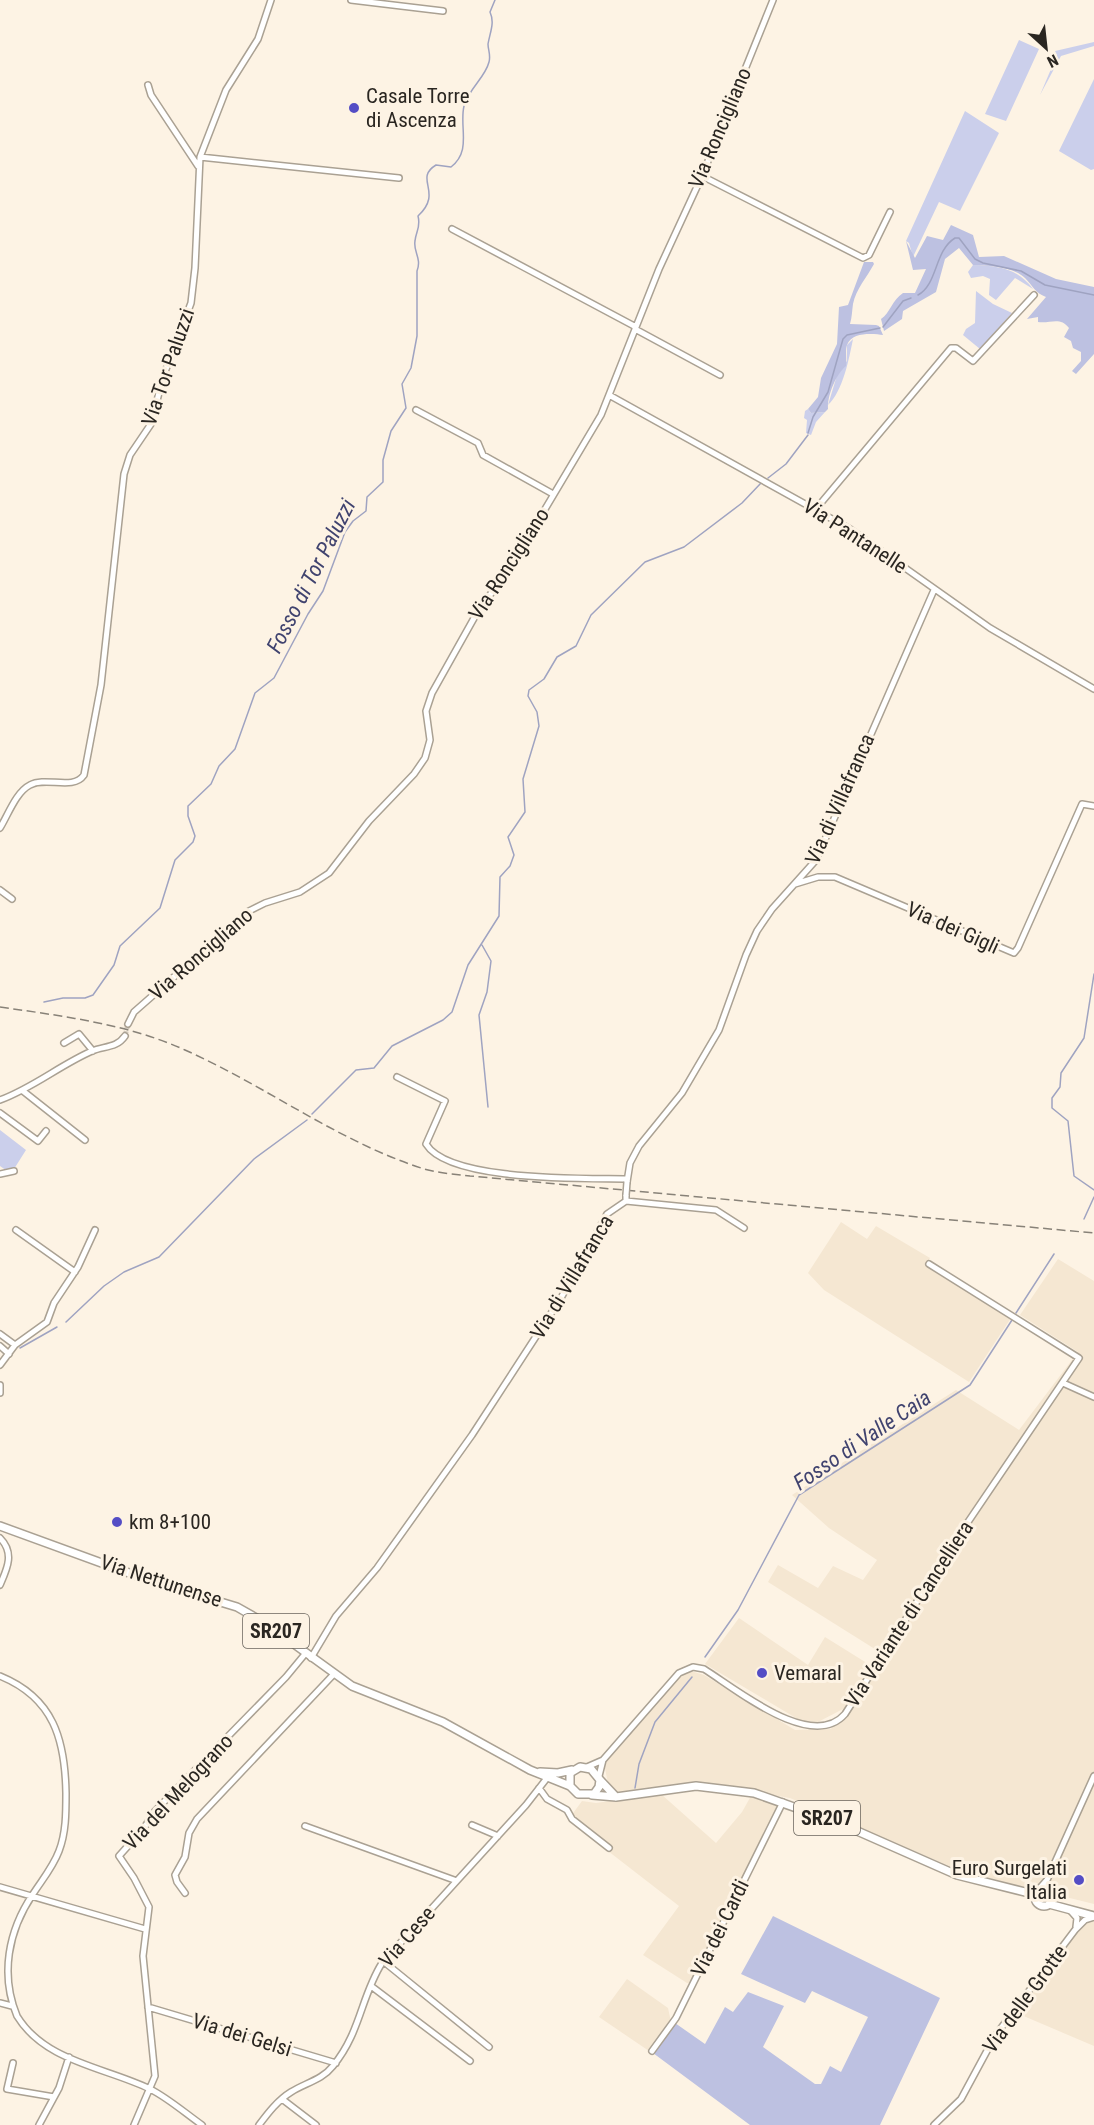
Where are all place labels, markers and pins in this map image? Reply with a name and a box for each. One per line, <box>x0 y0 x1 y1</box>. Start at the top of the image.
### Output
place label: Casale Torre di Ascenza <box>366 84 470 132</box>
marker: Casale Torre di Ascenza <box>347 101 361 115</box>
place label: km 8+100 <box>129 1510 211 1534</box>
marker: km 8+100 <box>110 1515 124 1529</box>
place label: Vemaral <box>774 1661 842 1685</box>
marker: Vemaral <box>755 1666 769 1680</box>
place label: Euro Surgelati Italia <box>952 1856 1067 1904</box>
marker: Euro Surgelati Italia <box>1072 1873 1086 1887</box>

